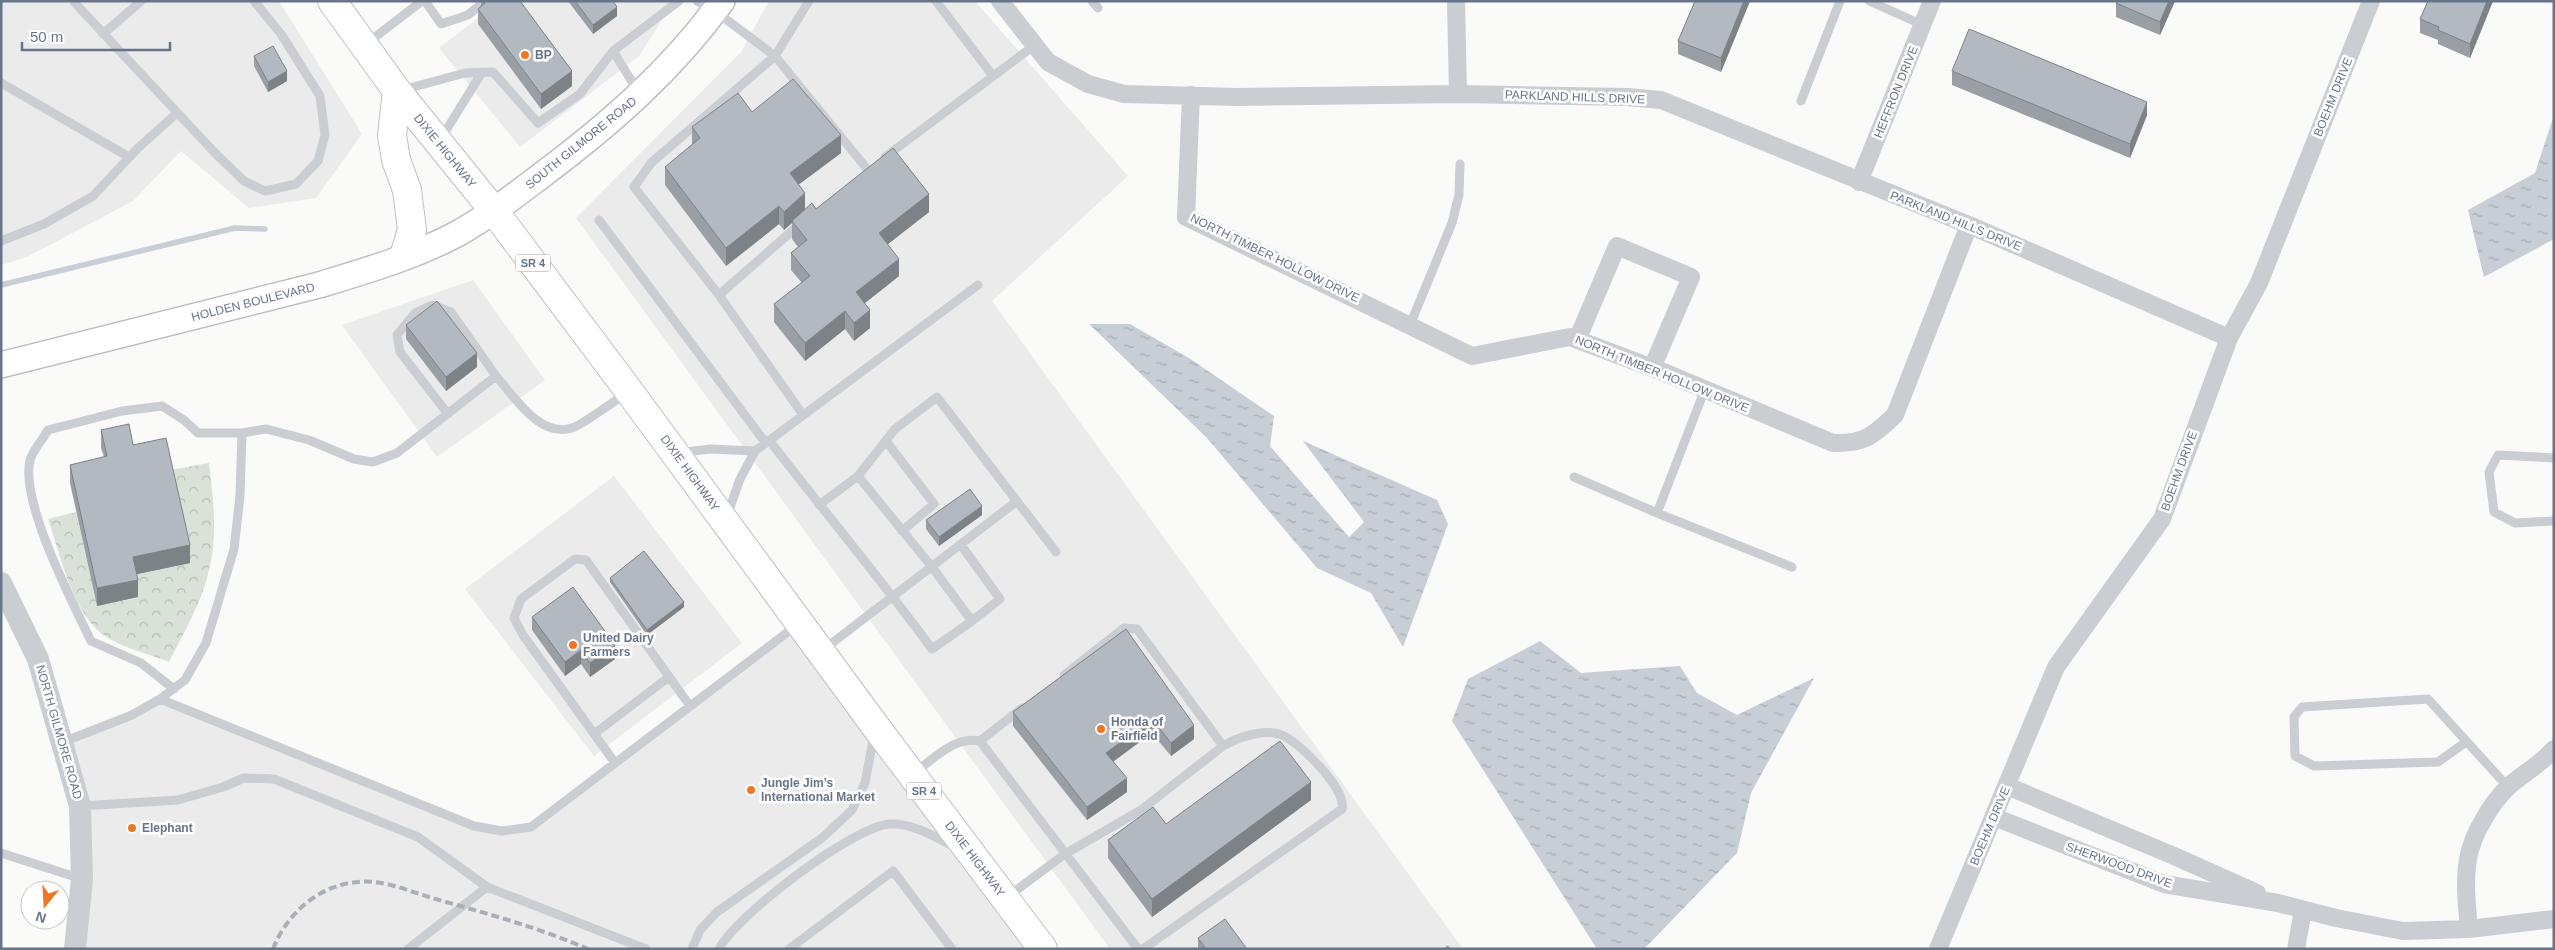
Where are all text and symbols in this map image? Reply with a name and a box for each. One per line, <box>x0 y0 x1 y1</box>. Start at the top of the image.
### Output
scale bar <box>22 20 170 52</box>
text: 50 m <box>30 28 63 45</box>
street label: HEFFRON DRIVE <box>1871 44 1921 140</box>
place label: BP <box>535 48 552 62</box>
marker: BP <box>519 49 531 61</box>
street label: BOEHM DRIVE <box>2311 55 2355 139</box>
street label: PARKLAND HILLS DRIVE <box>1505 88 1645 106</box>
street label: SOUTH GILMORE ROAD <box>523 94 640 192</box>
street label: DIXIE HIGHWAY <box>411 111 479 191</box>
street label: PARKLAND HILLS DRIVE <box>1888 188 2024 254</box>
street label: NORTH TIMBER HOLLOW DRIVE <box>1188 211 1362 305</box>
road number: SR 4 <box>516 254 550 272</box>
street label: HOLDEN BOULEVARD <box>190 280 316 324</box>
street label: NORTH TIMBER HOLLOW DRIVE <box>1573 333 1751 415</box>
street label: BOEHM DRIVE <box>2158 429 2200 513</box>
street label: DIXIE HIGHWAY <box>658 432 722 514</box>
place label: United Dairy Farmers <box>583 631 654 659</box>
marker: United Dairy Farmers <box>567 639 579 651</box>
street label: NORTH GILMORE ROAD <box>33 663 85 801</box>
place label: Honda of Fairfield <box>1111 715 1164 743</box>
marker: Honda of Fairfield <box>1095 723 1107 735</box>
place label: Jungle Jim’s International Market <box>761 776 875 804</box>
road number: SR 4 <box>906 782 942 799</box>
marker: Jungle Jim’s International Market <box>745 784 757 796</box>
street label: BOEHM DRIVE <box>1967 785 2013 867</box>
street label: DIXIE HIGHWAY <box>942 819 1008 899</box>
place label: Elephant <box>142 821 193 835</box>
marker: Elephant <box>126 822 138 834</box>
street label: SHERWOOD DRIVE <box>2064 839 2174 891</box>
north arrow <box>20 880 70 930</box>
text: N <box>34 908 48 927</box>

